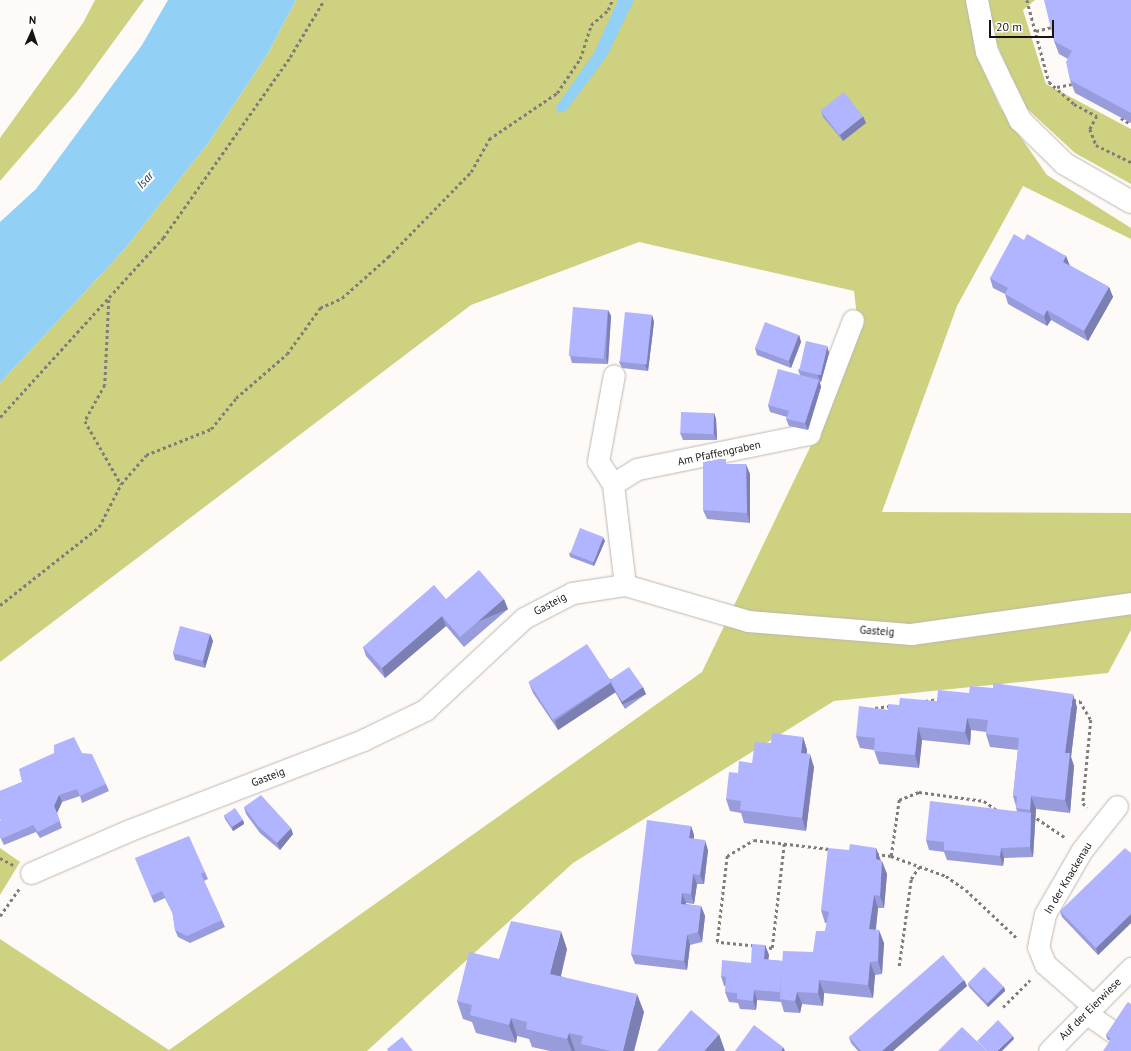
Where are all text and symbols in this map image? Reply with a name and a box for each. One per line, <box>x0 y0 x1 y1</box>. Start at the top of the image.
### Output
north arrow <box>12 12 52 52</box>
scale bar <box>991 12 1056 38</box>
text: N <box>29 13 37 27</box>
text: 20 m <box>996 19 1022 34</box>
water label: Isar <box>134 169 156 191</box>
street label: Am Pfaffengraben <box>676 438 762 468</box>
street label: Gasteig <box>532 590 568 618</box>
street label: Gasteig <box>859 623 895 639</box>
street label: Gasteig <box>249 765 287 789</box>
street label: In der Knackenau <box>1041 840 1095 916</box>
street label: Auf der Eierwiese <box>1056 975 1124 1043</box>

